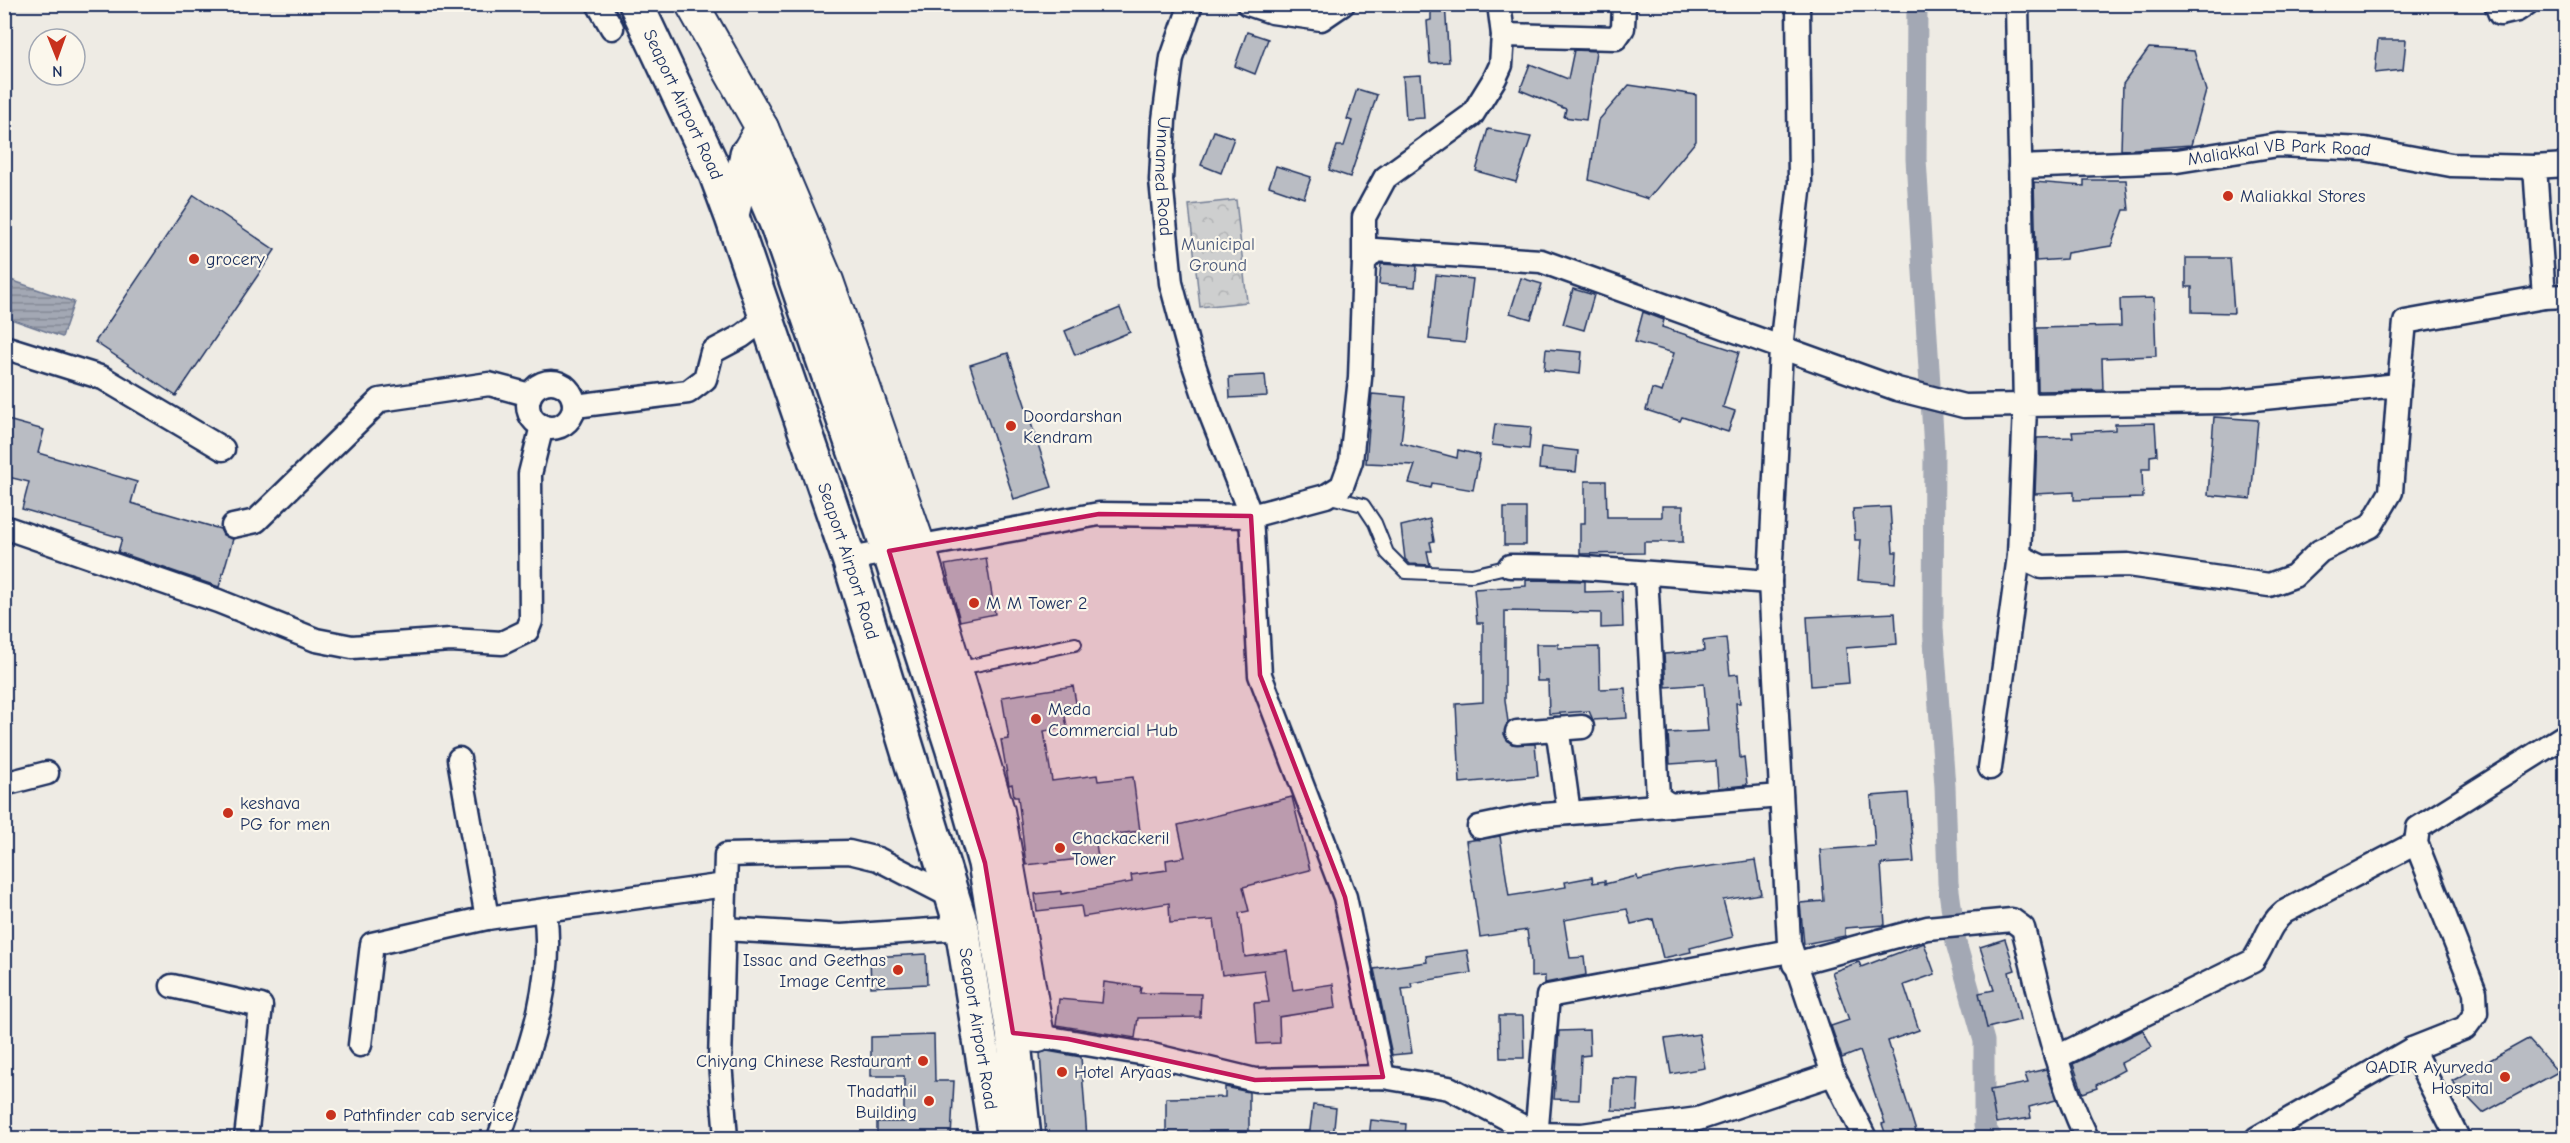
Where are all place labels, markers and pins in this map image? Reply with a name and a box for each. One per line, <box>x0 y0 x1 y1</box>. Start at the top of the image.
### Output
place label: Maliakkal Stores <box>2240 186 2365 207</box>
marker: Maliakkal Stores <box>2221 189 2235 203</box>
place label: grocery <box>206 249 266 270</box>
marker: grocery <box>187 252 201 266</box>
place label: Doordarshan Kendram <box>1023 406 1122 448</box>
marker: Doordarshan Kendram <box>1004 419 1018 433</box>
place label: M M Tower 2 <box>986 593 1087 614</box>
marker: M M Tower 2 <box>967 596 981 610</box>
place label: Meda Commercial Hub <box>1048 699 1178 741</box>
marker: Meda Commercial Hub <box>1029 712 1043 726</box>
place label: keshava PG for men <box>240 793 330 835</box>
marker: keshava PG for men <box>221 806 235 820</box>
place label: Chackackeril Tower <box>1072 828 1170 870</box>
marker: Chackackeril Tower <box>1053 841 1067 855</box>
place label: Issac and Geethas Image Centre <box>743 950 886 992</box>
marker: Issac and Geethas Image Centre <box>891 963 905 977</box>
place label: Chiyang Chinese Restaurant <box>696 1051 912 1072</box>
marker: Chiyang Chinese Restaurant <box>916 1054 930 1068</box>
place label: QADIR Ayurveda Hospital <box>2365 1057 2493 1099</box>
place label: Hotel Aryaas <box>1074 1062 1171 1083</box>
marker: Hotel Aryaas <box>1055 1065 1069 1079</box>
marker: QADIR Ayurveda Hospital <box>2498 1070 2512 1084</box>
place label: Thadathil Building <box>847 1081 917 1123</box>
marker: Thadathil Building <box>922 1094 936 1108</box>
place label: Pathfinder cab service <box>343 1105 514 1126</box>
marker: Pathfinder cab service <box>324 1108 338 1122</box>

